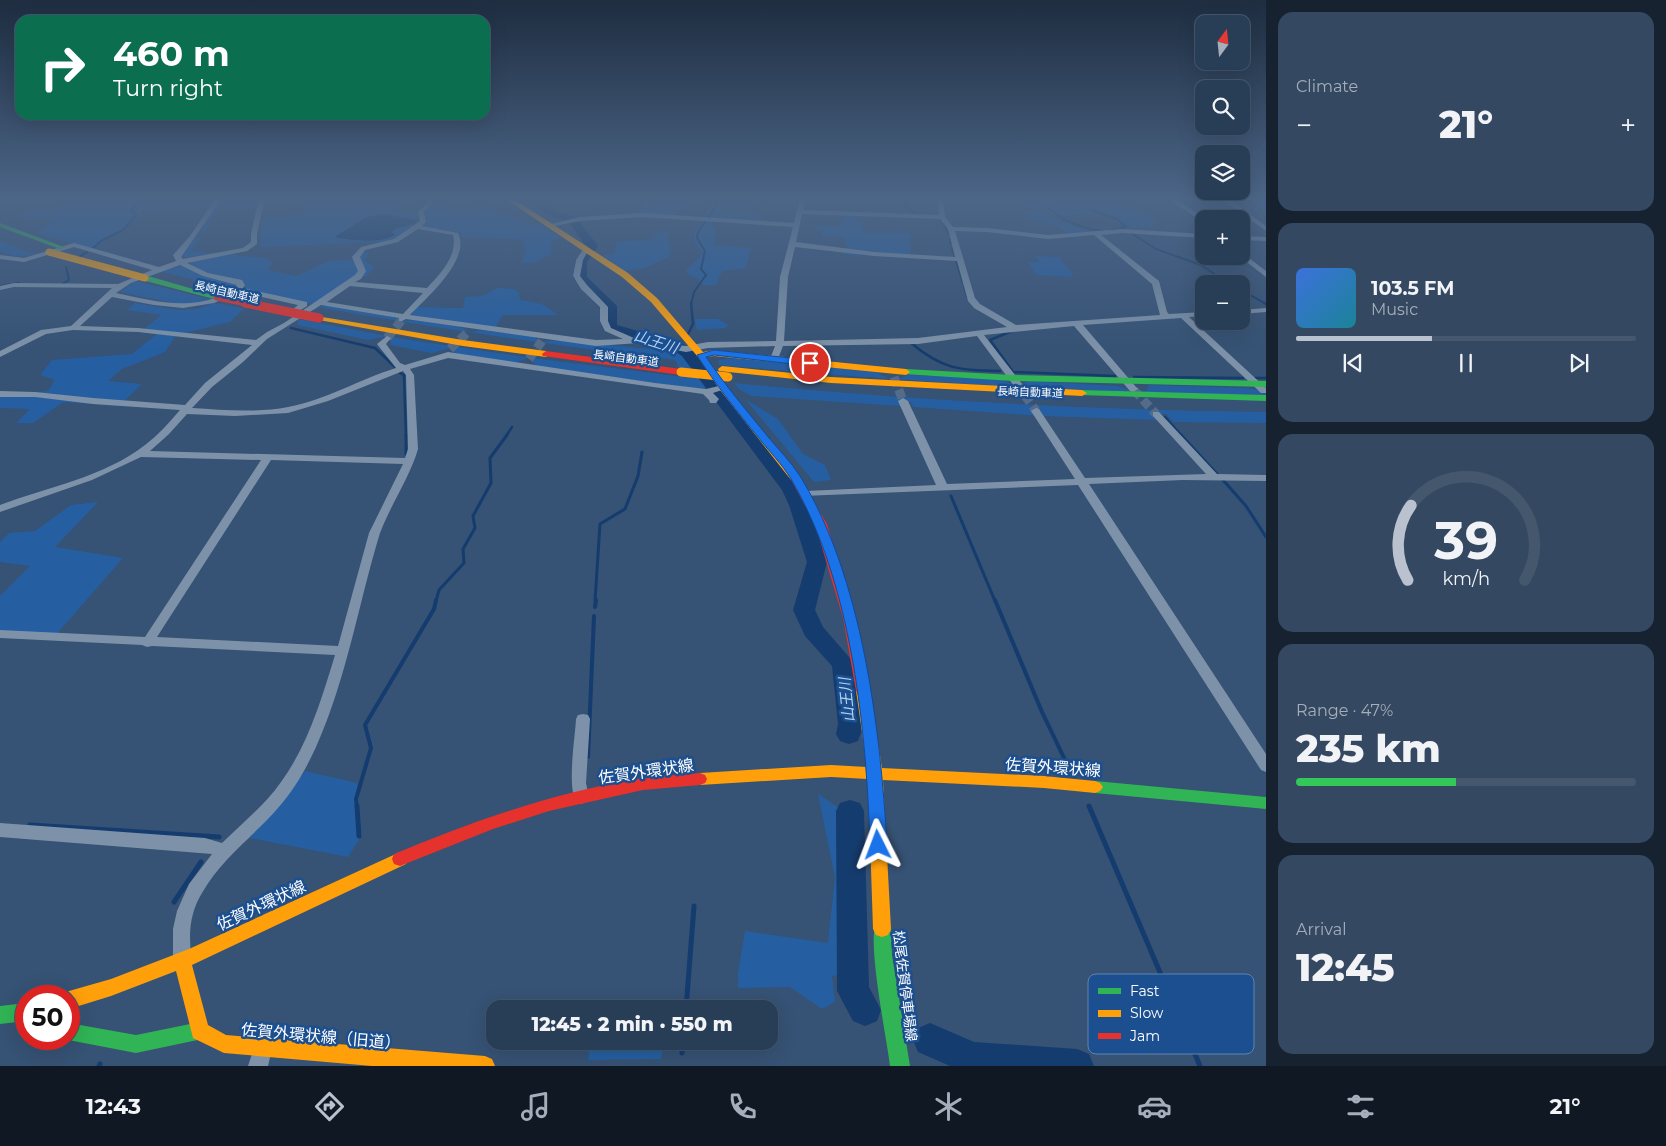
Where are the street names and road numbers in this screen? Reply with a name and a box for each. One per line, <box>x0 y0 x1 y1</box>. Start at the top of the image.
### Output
street label: 長崎自動車道 <box>193 278 261 306</box>
street label: 長崎自動車道 <box>592 347 660 369</box>
street label: 長崎自動車道 <box>997 384 1063 400</box>
street label: 佐賀外環状線 <box>597 755 695 788</box>
street label: 佐賀外環状線 <box>1004 755 1102 780</box>
street label: 佐賀外環状線 <box>214 877 309 934</box>
street label: 松尾佐賀停車場線 <box>889 929 921 1043</box>
street label: 佐賀外環状線（旧道） <box>240 1020 401 1053</box>

